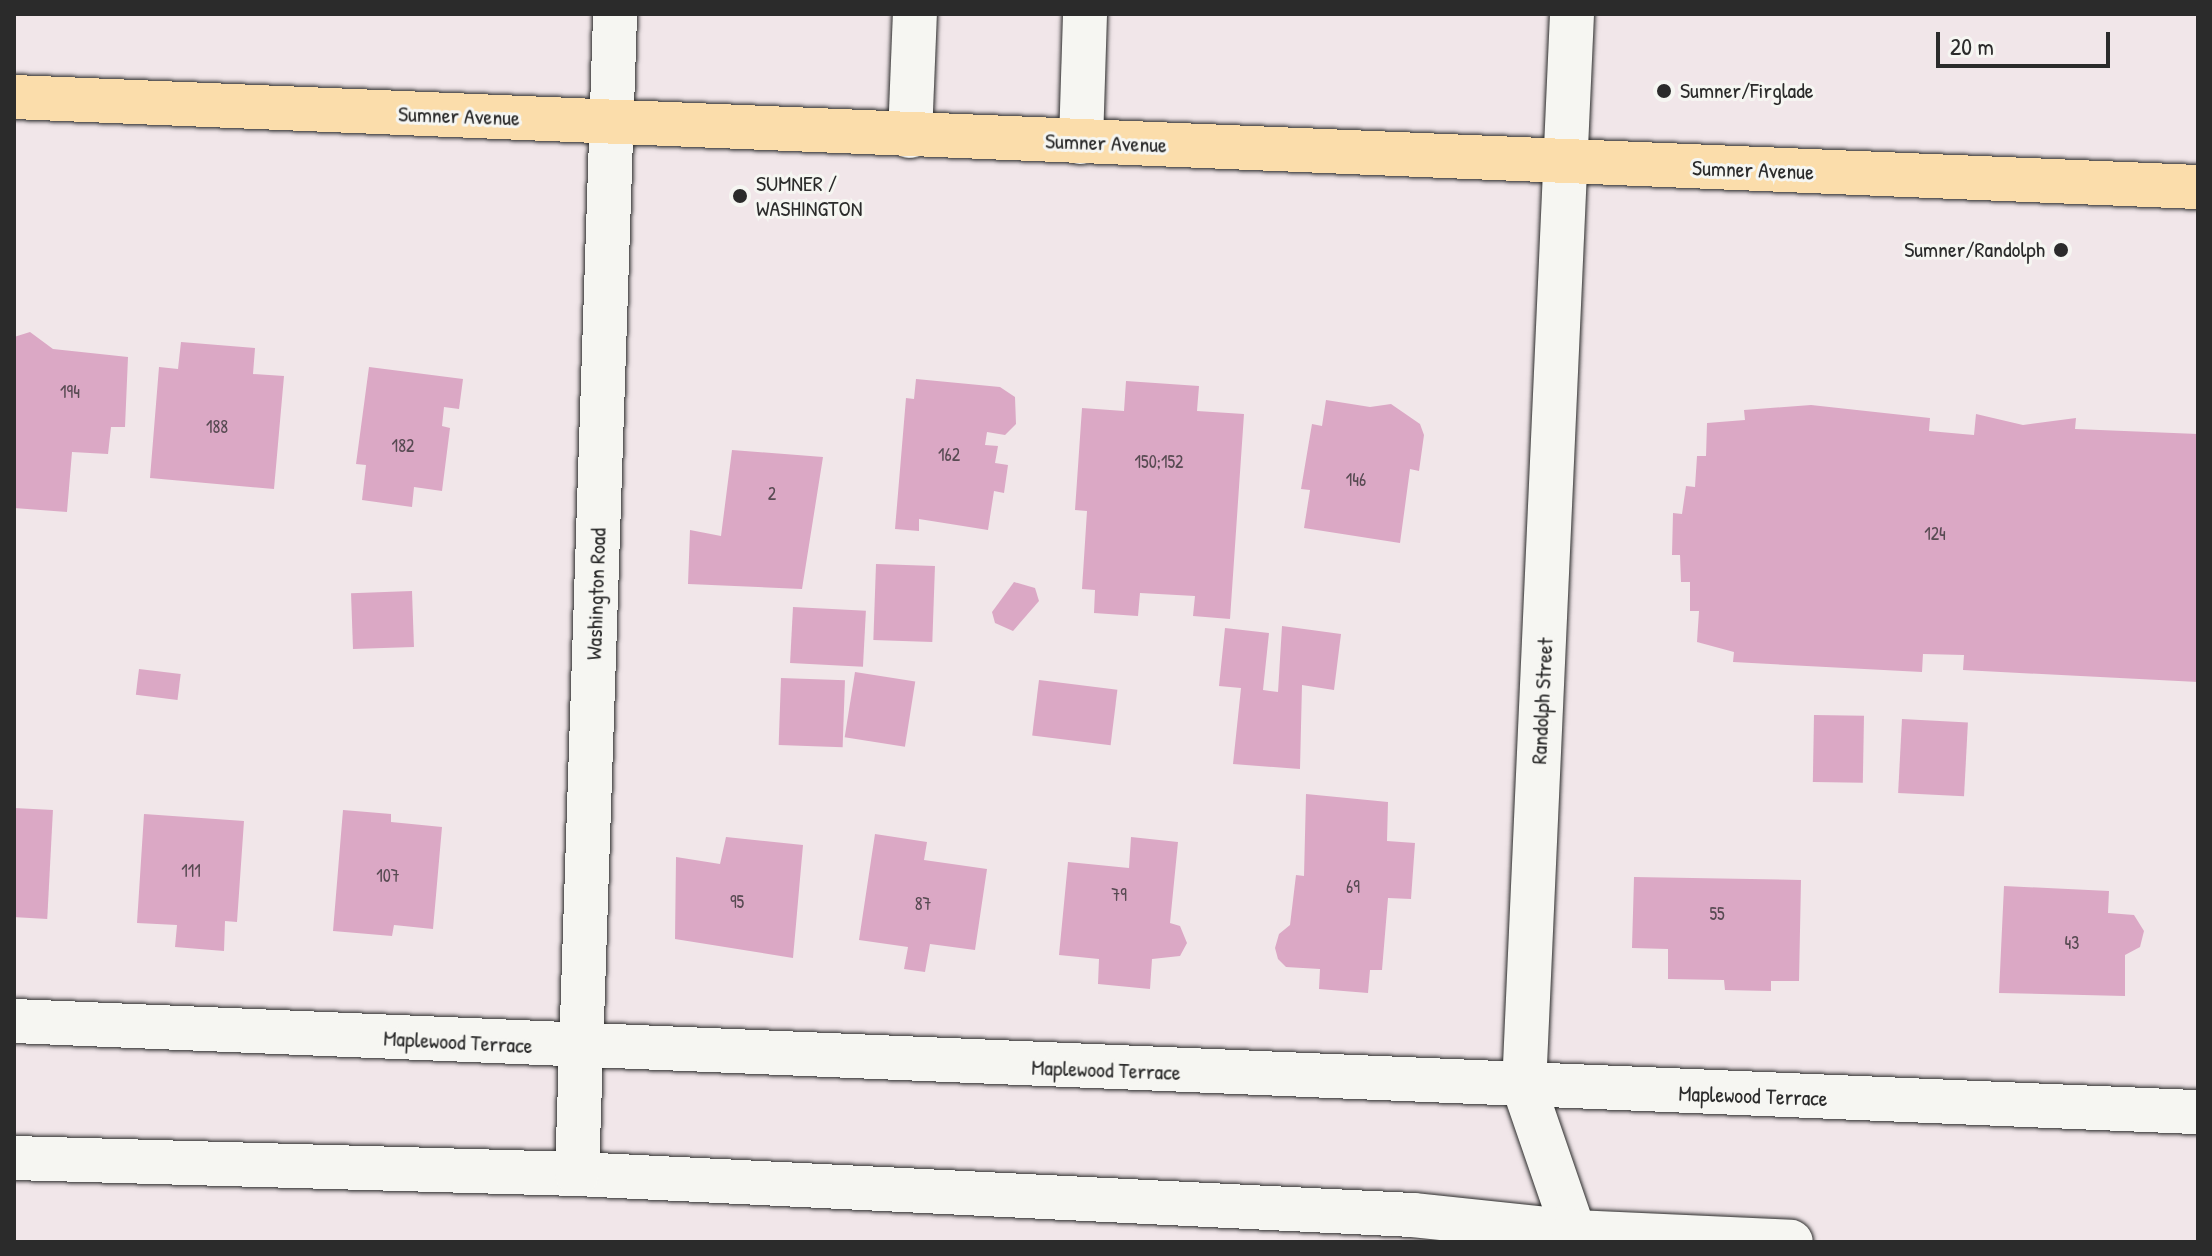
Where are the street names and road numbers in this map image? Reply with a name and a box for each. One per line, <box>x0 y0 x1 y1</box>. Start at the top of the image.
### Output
street label: Sumner Avenue <box>398 101 520 131</box>
street label: Sumner Avenue <box>1045 128 1167 158</box>
street label: Sumner Avenue <box>1692 155 1814 185</box>
street label: Washington Road <box>581 528 611 660</box>
street label: Randolph Street <box>1526 637 1558 765</box>
street label: Maplewood Terrace <box>383 1025 533 1059</box>
street label: Maplewood Terrace <box>1031 1054 1181 1086</box>
street label: Maplewood Terrace <box>1678 1080 1828 1112</box>

